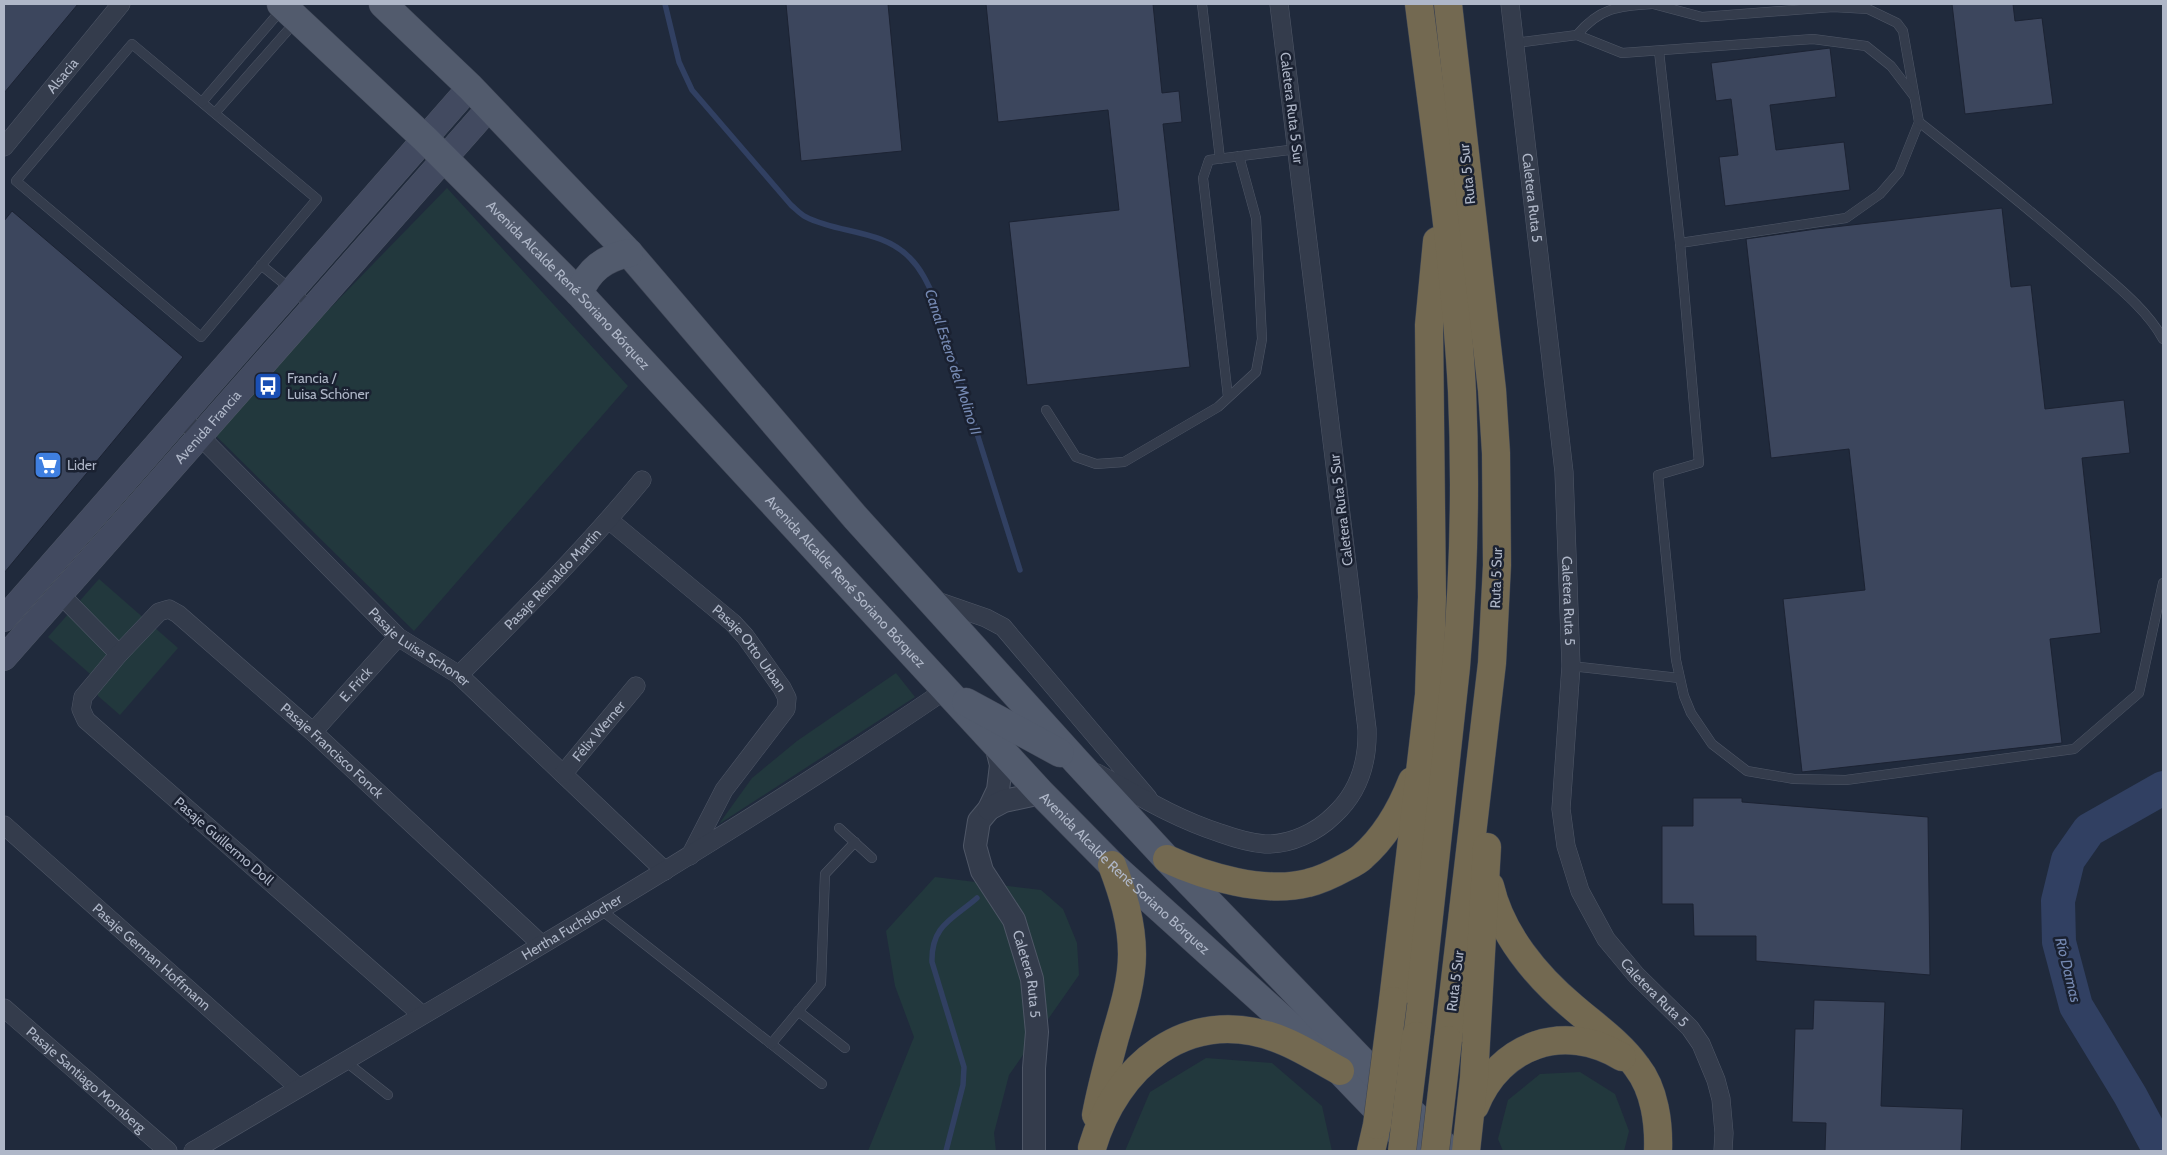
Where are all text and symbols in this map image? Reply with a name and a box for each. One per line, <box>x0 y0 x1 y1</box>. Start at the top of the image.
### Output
street label: Caletera Ruta 5 Sur <box>1276 51 1308 166</box>
street label: Alsacia <box>42 54 82 97</box>
street label: Ruta 5 Sur <box>1455 142 1479 205</box>
street label: Caletera Ruta 5 <box>1518 152 1546 243</box>
street label: Avenida Alcalde René Soriano Bórquez <box>483 197 654 374</box>
water label: Canal Estero del Molino II <box>921 287 985 437</box>
place label: Francia / Luisa Schöner <box>287 369 370 403</box>
bus stop icon: Francia / Luisa Schöner <box>253 371 283 401</box>
street label: Avenida Francia <box>170 386 245 468</box>
supermarket icon: Lider <box>33 450 63 480</box>
street label: Caletera Ruta 5 Sur <box>1325 452 1357 567</box>
place label: Lider <box>67 456 97 474</box>
street label: Avenida Alcalde René Soriano Bórquez <box>762 492 930 672</box>
street label: Pasaje Reinaldo Martín <box>500 525 605 634</box>
street label: Ruta 5 Sur <box>1486 547 1506 609</box>
street label: Caletera Ruta 5 <box>1558 556 1579 646</box>
street label: Pasaje Otto Urban <box>709 601 791 695</box>
street label: Pasaje Luisa Schoner <box>365 603 475 690</box>
street label: E. Frick <box>335 663 376 705</box>
street label: Félix Werner <box>568 696 630 765</box>
street label: Pasaje Francisco Fonck <box>277 699 388 802</box>
street label: Avenida Alcalde René Soriano Bórquez <box>1036 788 1214 958</box>
street label: Pasaje Guillermo Doll <box>171 793 278 889</box>
street label: Hertha Fuchslocher <box>518 890 626 964</box>
street label: Pasaje German Hoffmann <box>89 899 215 1014</box>
street label: Caletera Ruta 5 <box>1009 928 1045 1019</box>
water label: Río Damas <box>2051 936 2085 1005</box>
street label: Ruta 5 Sur <box>1442 949 1468 1012</box>
street label: Caletera Ruta 5 <box>1617 954 1692 1031</box>
street label: Pasaje Santiago Momberg <box>23 1023 150 1137</box>

